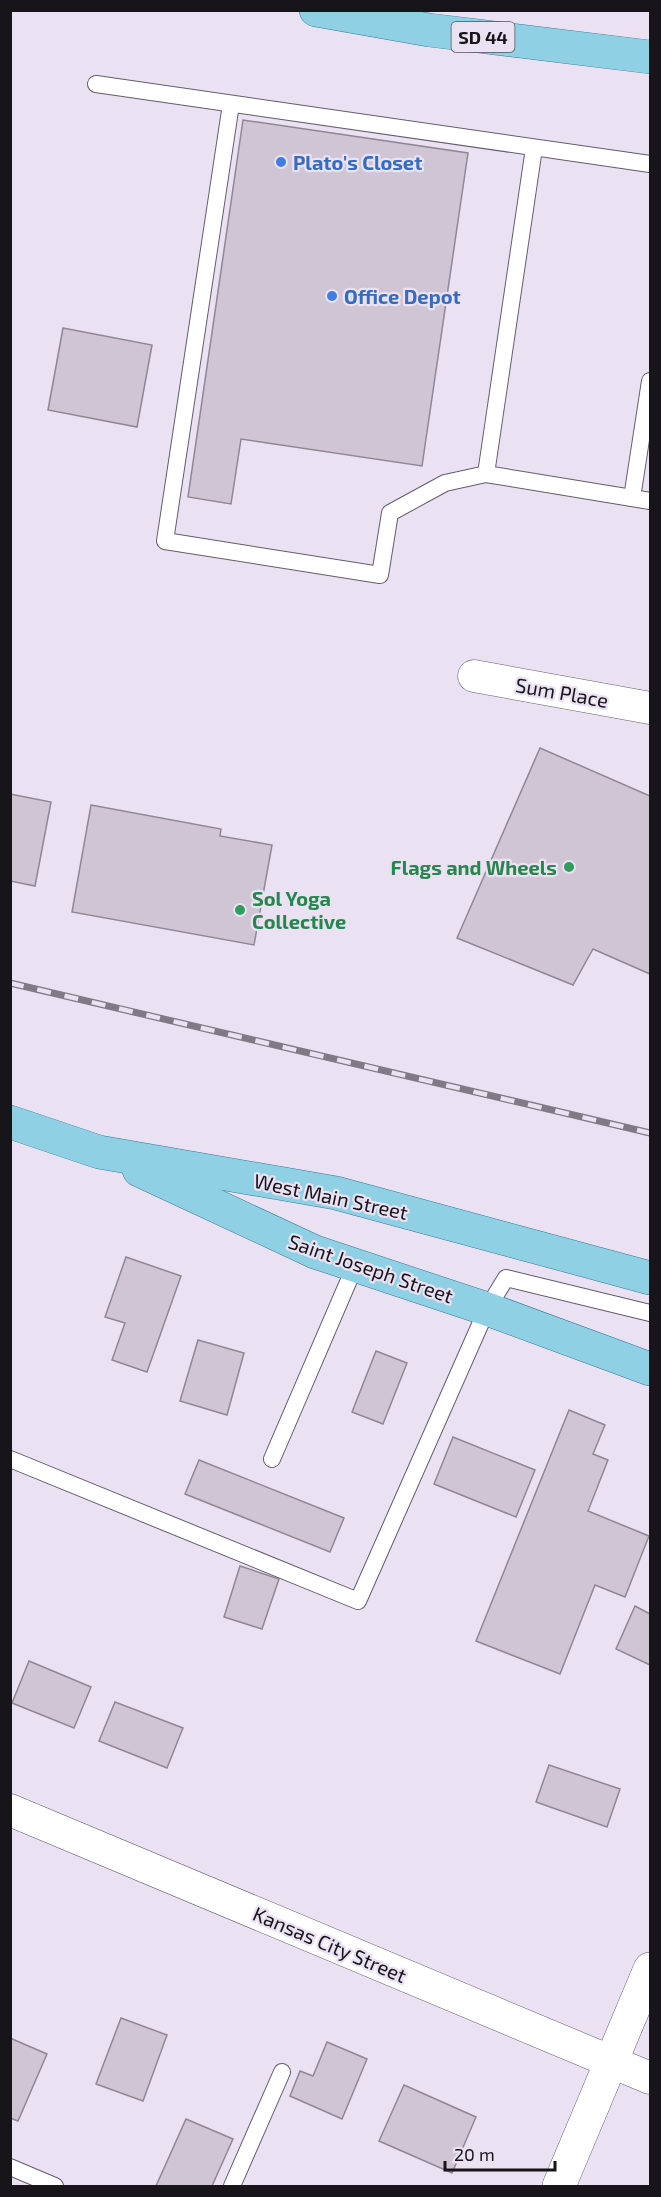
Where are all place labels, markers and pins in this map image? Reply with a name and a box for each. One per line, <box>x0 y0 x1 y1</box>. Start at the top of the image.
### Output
place label: Plato's Closet <box>293 150 422 174</box>
marker: Plato's Closet <box>274 155 288 169</box>
place label: Office Depot <box>344 284 461 308</box>
marker: Office Depot <box>325 289 339 303</box>
place label: Flags and Wheels <box>391 855 557 879</box>
marker: Flags and Wheels <box>562 860 576 874</box>
place label: Sol Yoga Collective <box>252 886 346 933</box>
marker: Sol Yoga Collective <box>233 903 247 917</box>

